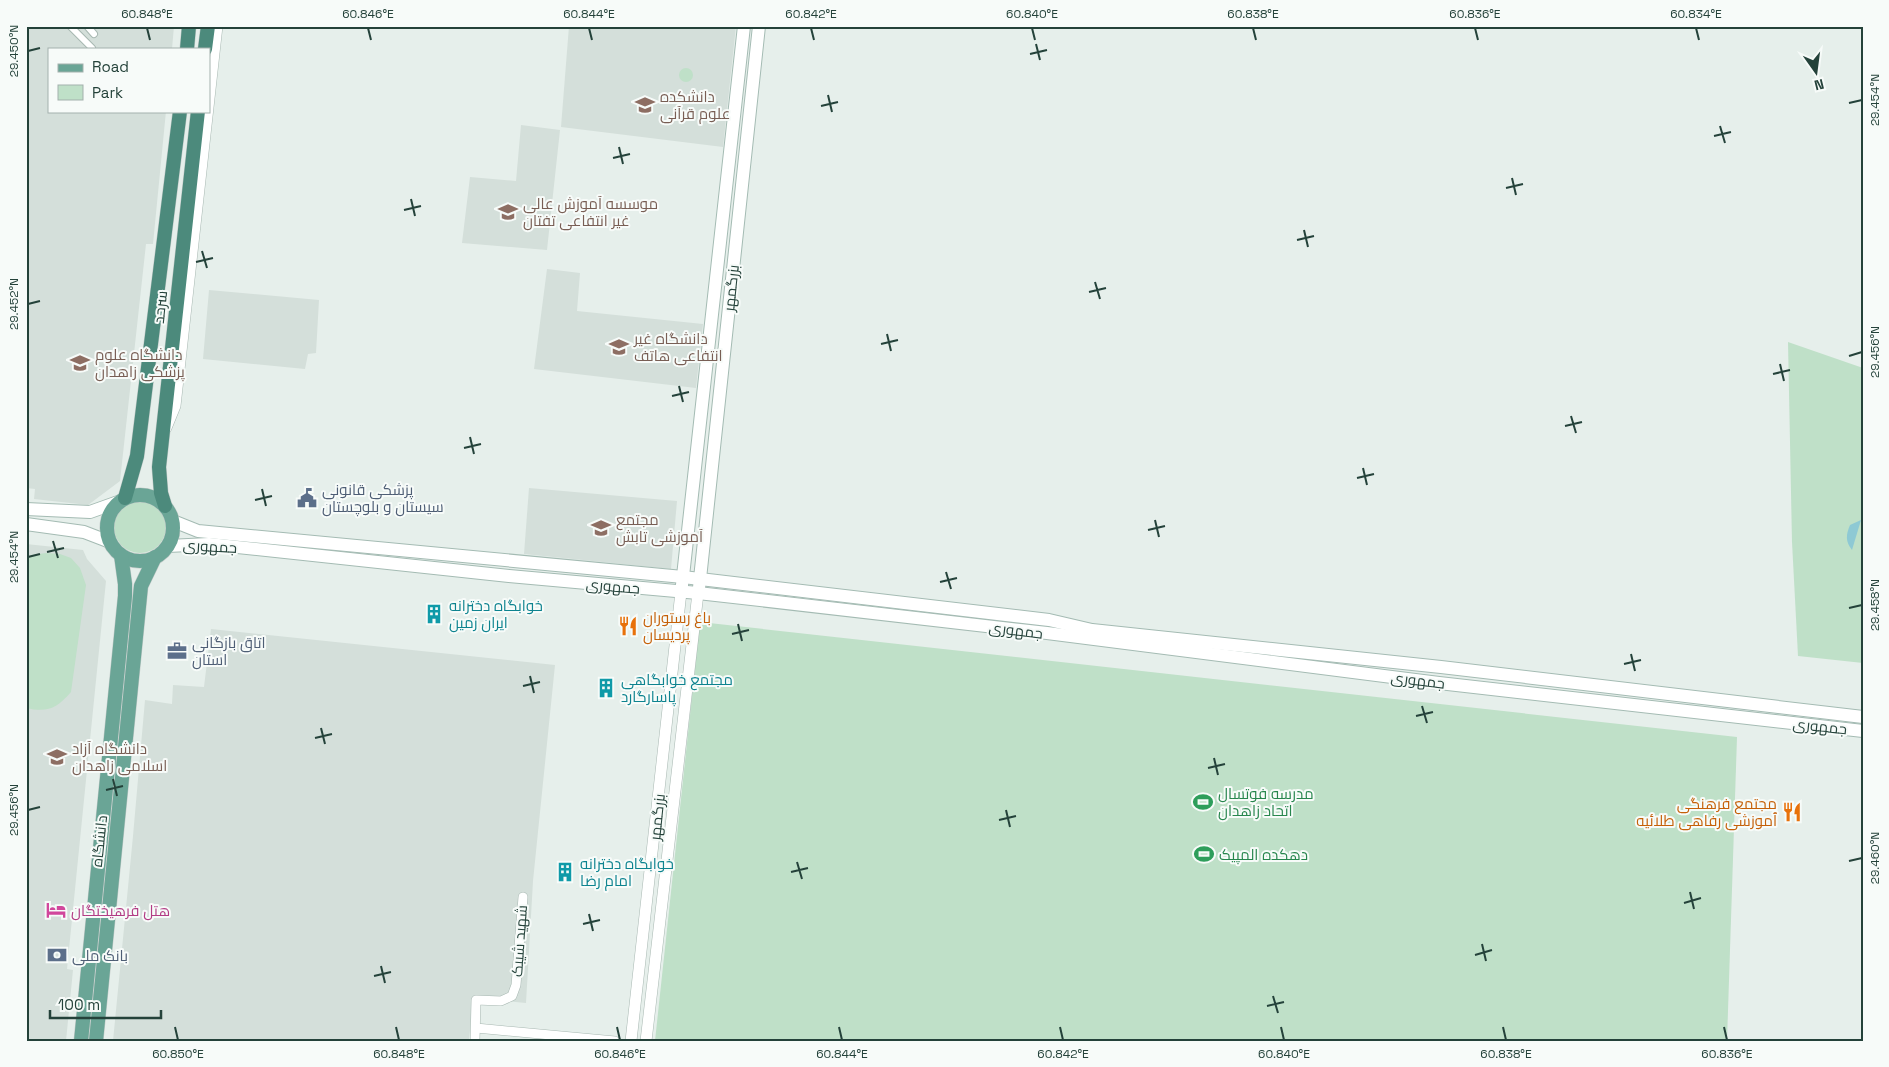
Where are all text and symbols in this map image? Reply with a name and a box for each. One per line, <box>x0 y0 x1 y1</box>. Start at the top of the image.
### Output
text: 60.848°E <box>121 6 173 22</box>
text: 60.846°E <box>342 6 394 22</box>
text: 60.844°E <box>563 6 615 22</box>
text: 60.842°E <box>785 6 837 22</box>
text: 60.840°E <box>1006 6 1058 22</box>
text: 60.838°E <box>1227 6 1279 22</box>
text: 60.836°E <box>1449 6 1501 22</box>
text: 60.834°E <box>1670 6 1722 22</box>
text: 29.450°N <box>6 25 22 77</box>
legend <box>48 48 210 112</box>
north arrow <box>1792 48 1842 98</box>
text: Road <box>92 57 129 76</box>
text: 29.454°N <box>1867 74 1883 126</box>
text: N <box>1812 75 1826 94</box>
text: Park <box>92 83 123 102</box>
place label: دانشکده علوم قرآنی <box>660 87 730 124</box>
school or university icon: دانشکده علوم قرآنی <box>634 94 656 116</box>
place label: موسسه آموزش عالی غیر انتفاعی تفتان <box>523 194 658 231</box>
school or university icon: موسسه آموزش عالی غیر انتفاعی تفتان <box>497 201 519 223</box>
street label: بزرگمهر <box>719 264 744 314</box>
text: 29.452°N <box>6 278 22 330</box>
street label: سرحد <box>149 290 171 324</box>
text: 29.456°N <box>1867 326 1883 378</box>
place label: دانشگاه غیر انتفاعی هاتف <box>633 329 723 366</box>
school or university icon: دانشگاه غیر انتفاعی هاتف <box>608 336 630 358</box>
place label: دانشگاه علوم پزشکی زاهدان <box>95 345 185 382</box>
school or university icon: دانشگاه علوم پزشکی زاهدان <box>69 352 91 374</box>
place label: پزشکی قانونی سیستان و بلوچستان <box>322 480 444 517</box>
public building icon: پزشکی قانونی سیستان و بلوچستان <box>296 487 318 509</box>
place label: مجتمع آموزشی تابش <box>616 510 703 547</box>
school or university icon: مجتمع آموزشی تابش <box>590 517 612 539</box>
text: 29.454°N <box>6 531 22 583</box>
street label: جمهوری <box>182 535 238 558</box>
street label: جمهوری <box>585 574 641 599</box>
text: 29.458°N <box>1867 579 1883 631</box>
place label: خوابگاه دخترانه ایران زمین <box>449 596 543 633</box>
building icon: خوابگاه دخترانه ایران زمین <box>423 603 445 625</box>
place label: باغ رستوران پردیسان <box>643 608 711 645</box>
restaurant icon: باغ رستوران پردیسان <box>617 615 639 637</box>
street label: جمهوری <box>988 617 1044 644</box>
place label: اتاق بازگانی استان <box>192 633 265 670</box>
office icon: اتاق بازگانی استان <box>166 640 188 662</box>
street label: جمهوری <box>1390 667 1446 694</box>
place label: مجتمع خوابگاهی پاسارگارد <box>621 670 733 707</box>
building icon: مجتمع خوابگاهی پاسارگارد <box>595 677 617 699</box>
street label: جمهوری <box>1792 714 1848 739</box>
place label: دانشگاه آزاد اسلامی زاهدان <box>72 739 167 776</box>
school or university icon: دانشگاه آزاد اسلامی زاهدان <box>46 746 68 768</box>
text: 29.456°N <box>6 784 22 836</box>
place label: مدرسه فوتسال اتحاد زاهدان <box>1218 784 1314 821</box>
sports icon: مدرسه فوتسال اتحاد زاهدان <box>1192 791 1214 813</box>
street label: بزرگمهر <box>645 793 670 843</box>
place label: مجتمع فرهنگی ٱموزشی رفاهی طلائیه <box>1636 794 1777 831</box>
restaurant icon: مجتمع فرهنگی ٱموزشی رفاهی طلائیه <box>1781 801 1803 823</box>
street label: دانشگاه <box>87 814 111 868</box>
text: 29.460°N <box>1867 832 1883 884</box>
sports icon: دهکده المپیک <box>1193 843 1215 865</box>
place label: دهکده المپیک <box>1219 845 1308 865</box>
place label: خوابگاه دخترانه امام رضا <box>580 854 674 891</box>
building icon: خوابگاه دخترانه امام رضا <box>554 861 576 883</box>
hotel icon: هتل فرهیختگان <box>45 899 67 921</box>
place label: هتل فرهیختگان <box>71 901 170 921</box>
street label: شهید شیبک <box>507 904 532 978</box>
bank icon: بانک ملی <box>46 944 68 966</box>
place label: بانک ملی <box>72 946 128 966</box>
scale bar <box>50 987 161 1019</box>
text: 100 m <box>58 995 100 1014</box>
text: 60.850°E <box>152 1046 204 1062</box>
text: 60.848°E <box>373 1046 425 1062</box>
text: 60.846°E <box>594 1046 646 1062</box>
text: 60.844°E <box>816 1046 868 1062</box>
text: 60.842°E <box>1037 1046 1089 1062</box>
text: 60.840°E <box>1258 1046 1310 1062</box>
text: 60.838°E <box>1480 1046 1532 1062</box>
text: 60.836°E <box>1701 1046 1753 1062</box>

